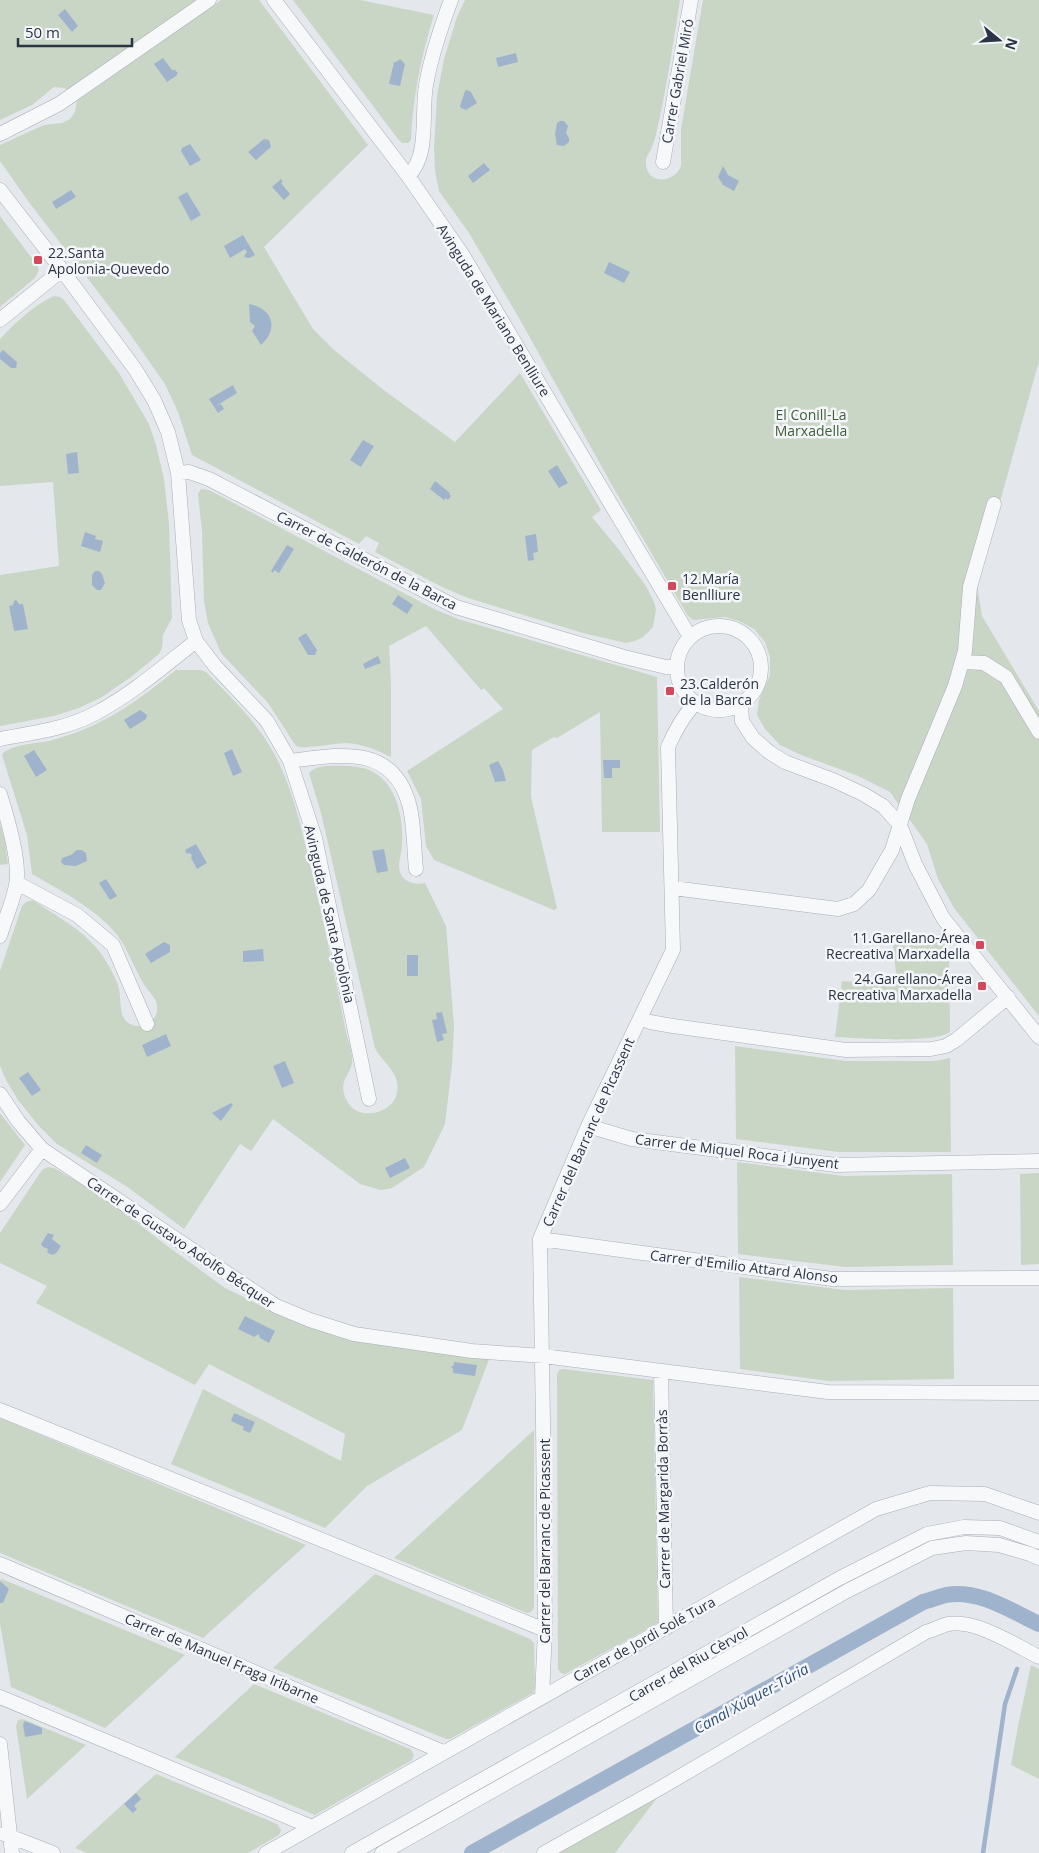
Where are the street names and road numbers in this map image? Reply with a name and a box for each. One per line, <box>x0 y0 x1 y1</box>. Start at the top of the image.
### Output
street label: Carrer Gabriel Miró <box>657 17 697 145</box>
street label: Avinguda de Mariano Benlliure <box>433 220 555 400</box>
street label: Carrer de Calderón de la Barca <box>273 506 461 614</box>
street label: Avinguda de Santa Apolònia <box>300 823 360 1005</box>
street label: Carrer del Barranc de Picassent <box>538 1034 638 1230</box>
street label: Carrer de Miquel Roca i Junyent <box>634 1129 840 1173</box>
street label: Carrer de Gustavo Adolfo Bécquer <box>83 1172 279 1312</box>
street label: Carrer d'Emilio Attard Alonso <box>649 1245 839 1287</box>
street label: Carrer de Margarida Borràs <box>652 1409 674 1589</box>
street label: Carrer del Barranc de Picassent <box>535 1438 554 1644</box>
street label: Carrer de Jordi Solé Tura <box>569 1592 719 1686</box>
street label: Carrer de Manuel Fraga Iribarne <box>122 1608 322 1708</box>
street label: Carrer del Riu Cèrvol <box>625 1622 751 1706</box>

